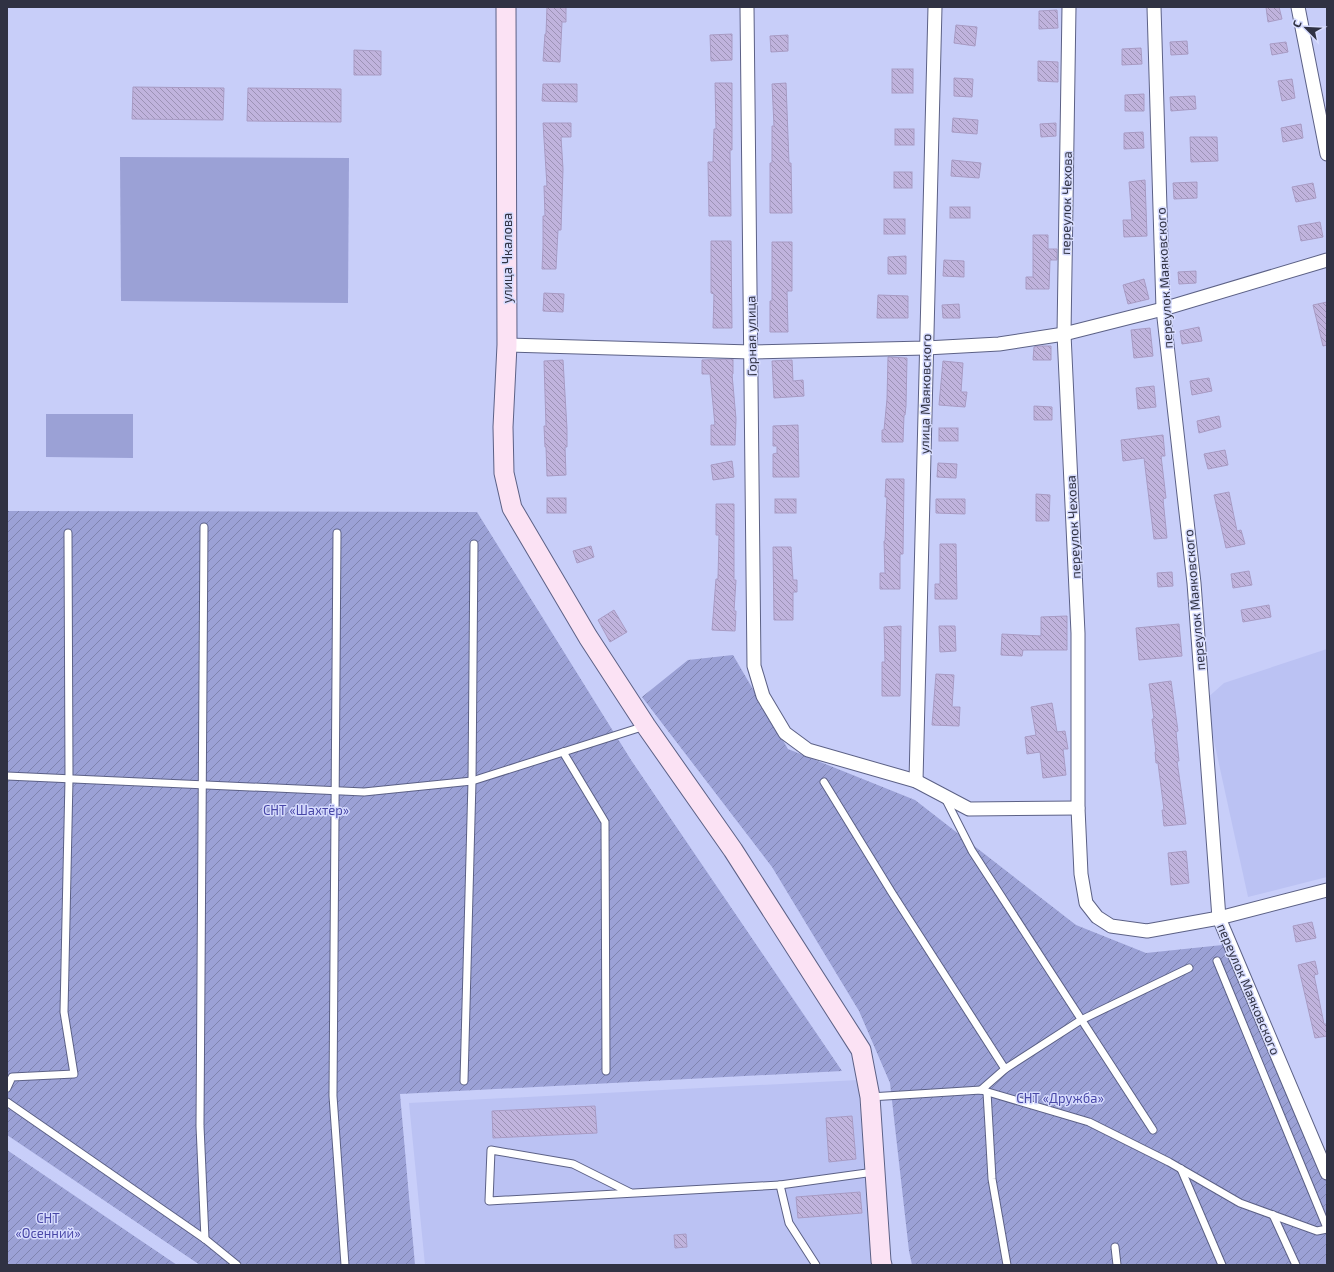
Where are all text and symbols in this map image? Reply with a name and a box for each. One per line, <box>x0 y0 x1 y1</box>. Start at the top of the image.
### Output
north arrow <box>1286 8 1326 48</box>
text: С <box>1289 18 1304 29</box>
street label: переулок Чехова <box>1057 151 1075 255</box>
street label: переулок Маяковского <box>1152 207 1176 349</box>
street label: улица Чкалова <box>499 213 515 303</box>
street label: Горная улица <box>742 296 760 376</box>
street label: улица Маяковского <box>916 334 934 454</box>
street label: переулок Чехова <box>1062 475 1084 579</box>
street label: переулок Маяковского <box>1180 529 1208 671</box>
park label: СНТ «Шахтёр» <box>263 802 349 818</box>
street label: переулок Маяковского <box>1214 921 1284 1057</box>
park label: СНТ «Дружба» <box>1016 1090 1104 1106</box>
park label: СНТ «Осенний» <box>16 1210 80 1241</box>

